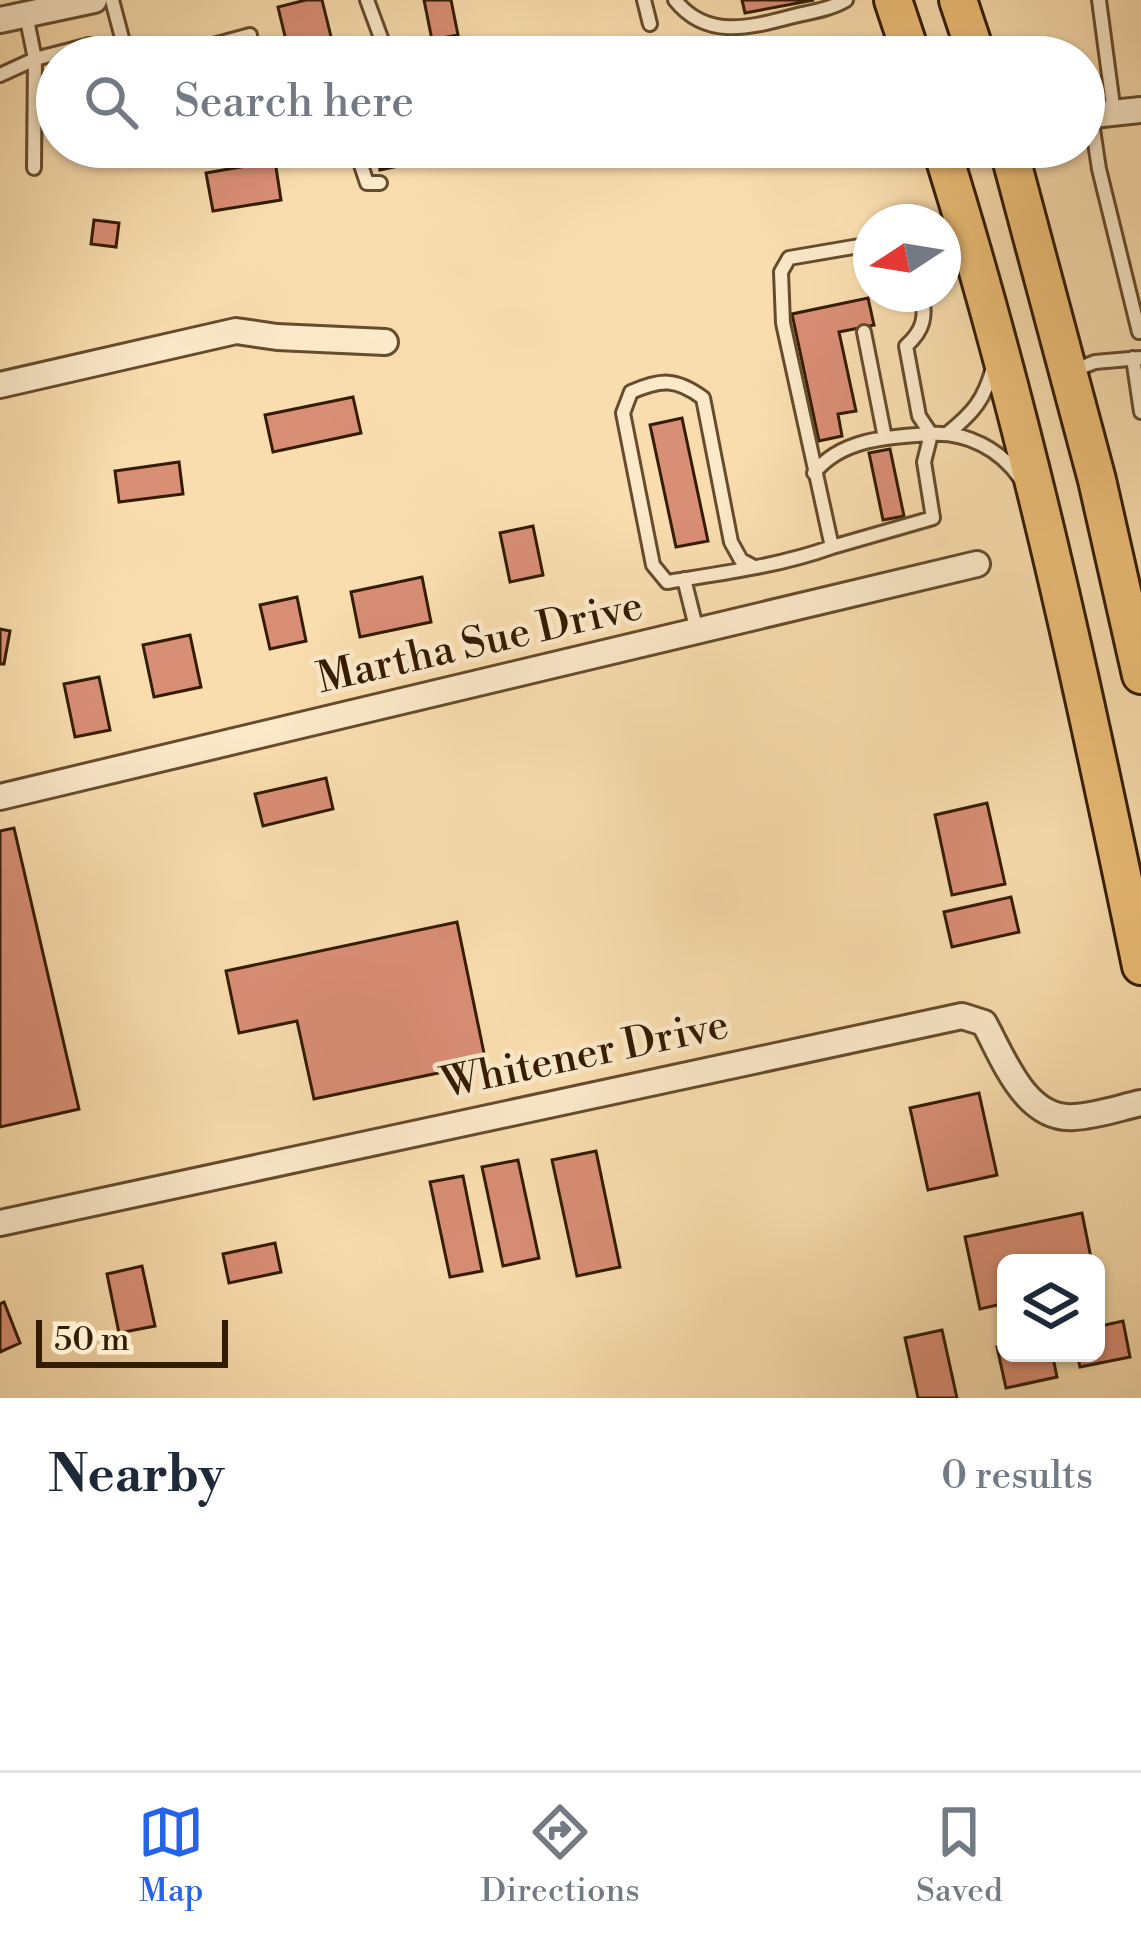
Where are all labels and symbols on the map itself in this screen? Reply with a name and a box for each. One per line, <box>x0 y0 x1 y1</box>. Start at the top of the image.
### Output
north arrow <box>853 204 961 312</box>
street label: Martha Sue Drive <box>312 580 648 706</box>
street label: Whitener Drive <box>435 999 733 1112</box>
scale bar <box>36 1314 228 1367</box>

